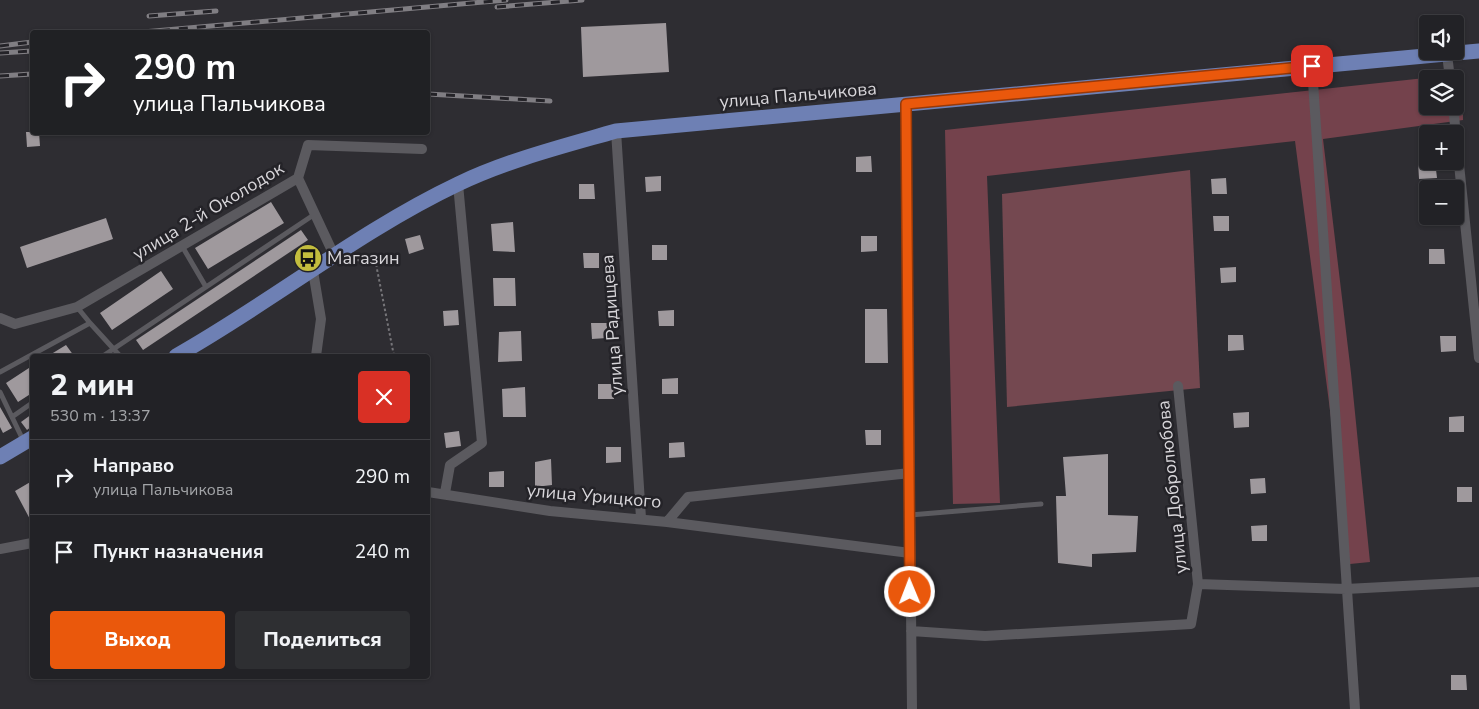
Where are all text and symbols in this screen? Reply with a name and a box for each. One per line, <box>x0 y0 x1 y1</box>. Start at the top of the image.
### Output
map controls <box>1419 15 1464 225</box>
button: sound <box>1419 15 1464 60</box>
text: 290 m <box>133 44 236 91</box>
pin <box>1291 45 1333 87</box>
icon: right <box>50 50 115 115</box>
icon: arrive <box>1298 52 1326 80</box>
button: layers <box>1419 70 1464 115</box>
street label: улица Пальчикова <box>718 76 878 114</box>
text: улица Пальчикова <box>133 89 326 119</box>
button: + <box>1419 125 1464 170</box>
street label: улица 2-й Околодок <box>128 156 289 266</box>
button: − <box>1419 180 1464 225</box>
bus stop icon: Магазин <box>293 243 323 273</box>
place label: Магазин <box>327 246 400 270</box>
street label: улица Радищева <box>595 254 629 396</box>
text: 2 мин <box>50 365 134 406</box>
button: close <box>358 371 410 423</box>
street label: улица Добролюбова <box>1151 399 1193 575</box>
text: 530 m · 13:37 <box>50 405 151 427</box>
text: Направо <box>93 453 174 479</box>
icon: right <box>50 463 78 491</box>
text: 290 m <box>355 464 410 490</box>
street label: улица Урицкого <box>526 478 662 514</box>
text: улица Пальчикова <box>93 479 233 501</box>
icon: arrive <box>50 538 78 566</box>
text: Пункт назначения <box>93 539 264 565</box>
text: 240 m <box>355 539 410 565</box>
position arrow <box>883 565 935 617</box>
button: Выход <box>50 611 225 669</box>
button: Поделиться <box>235 611 410 669</box>

